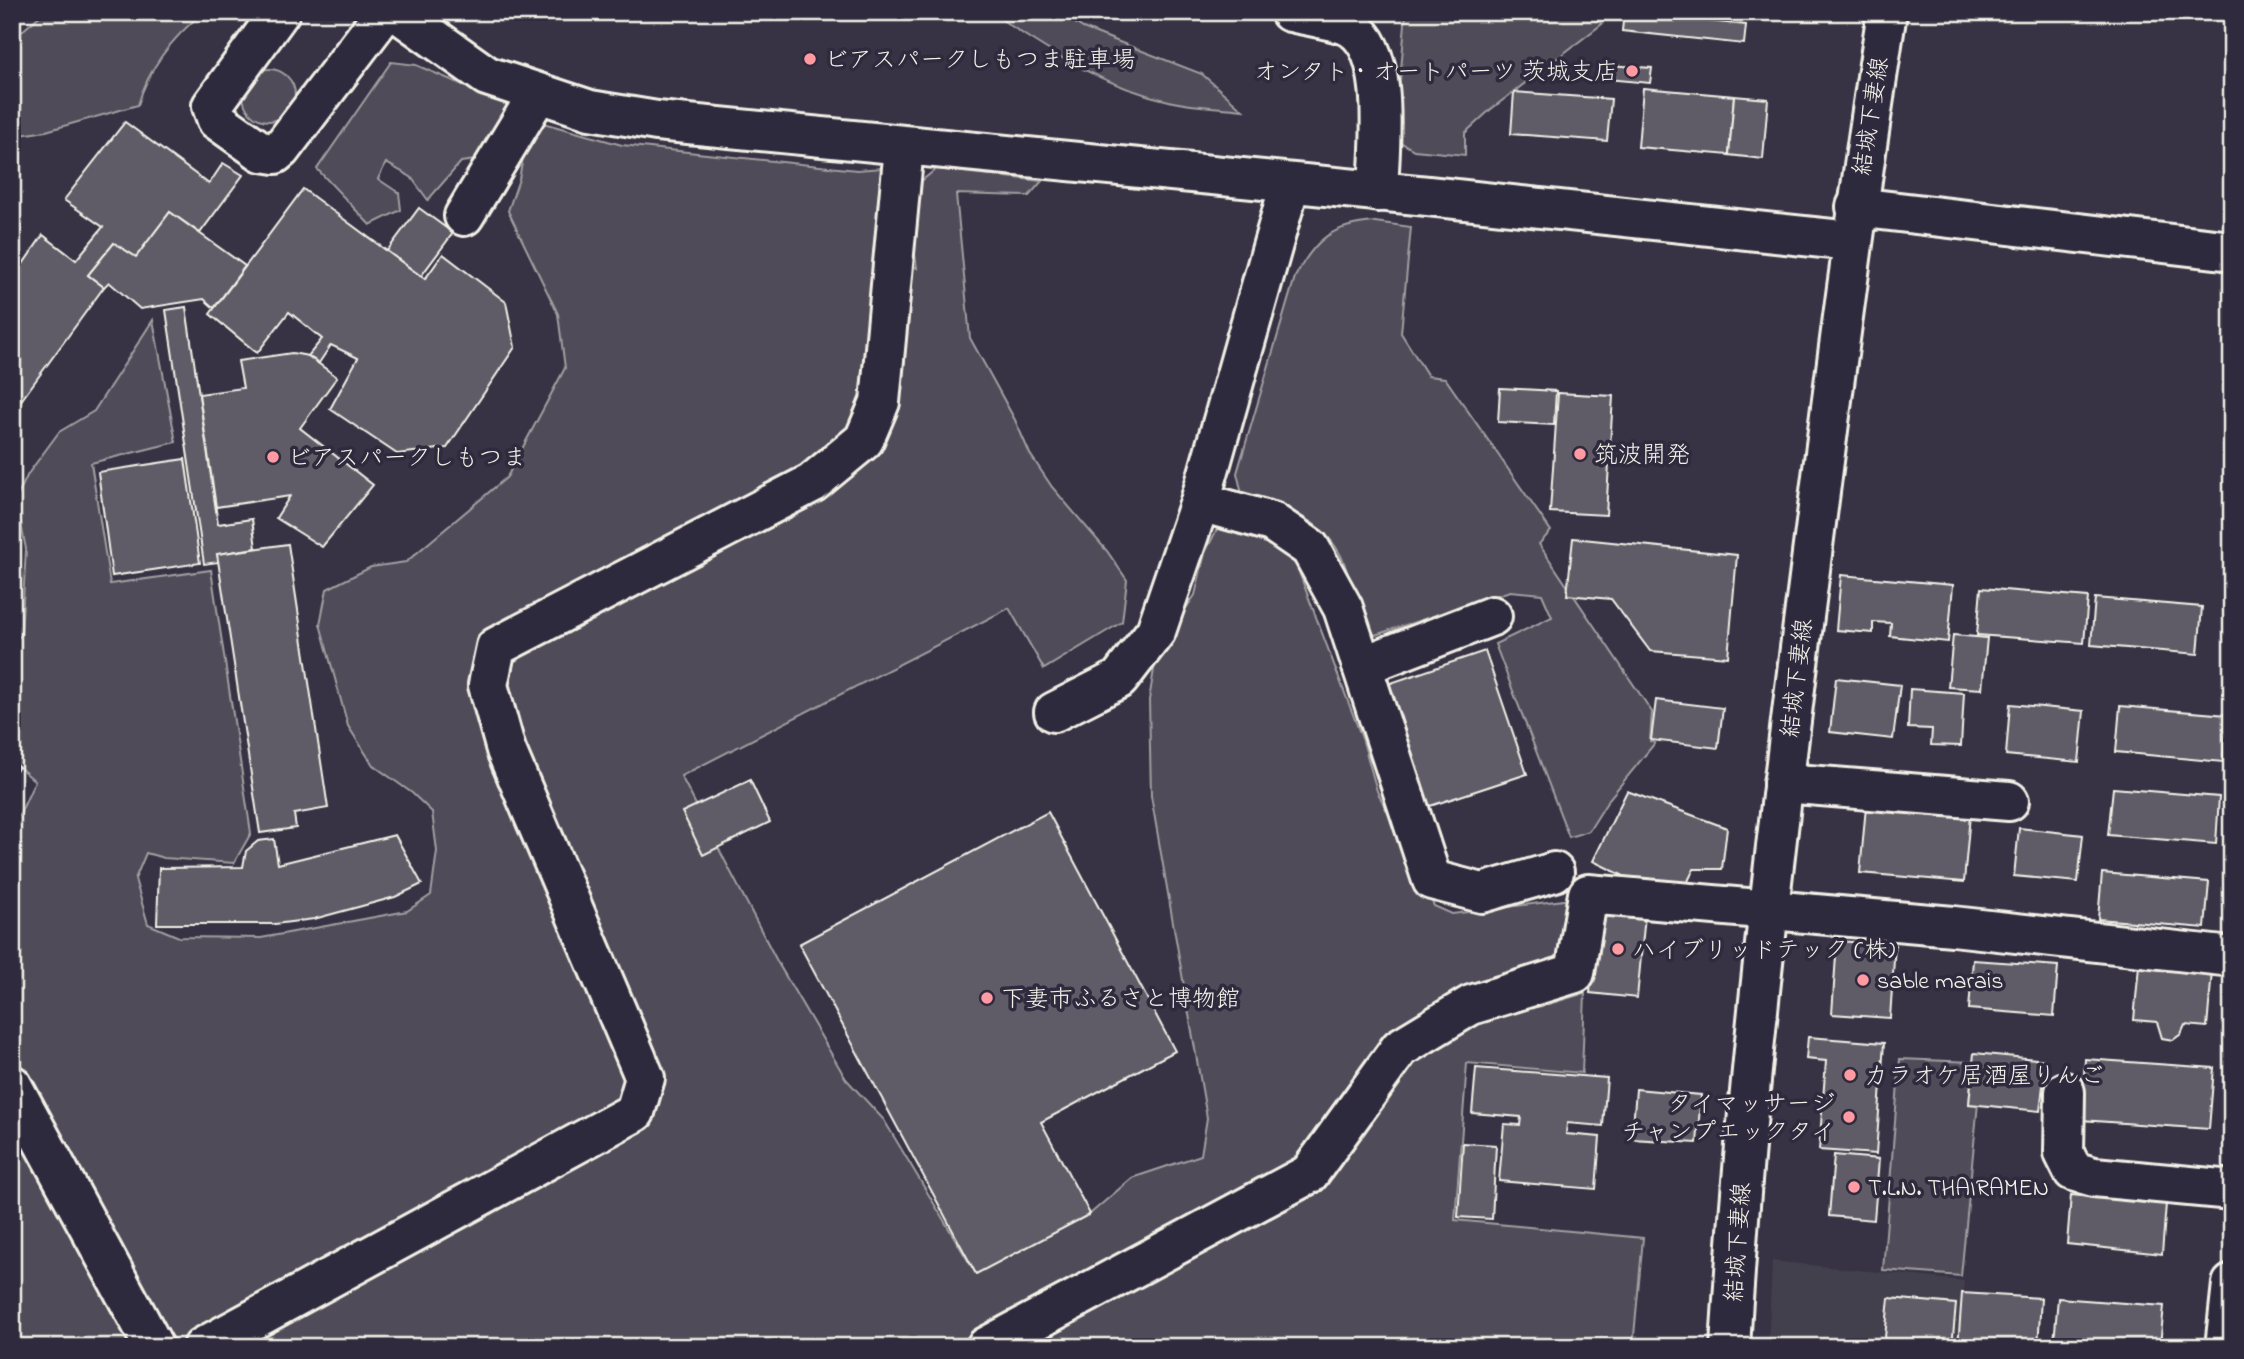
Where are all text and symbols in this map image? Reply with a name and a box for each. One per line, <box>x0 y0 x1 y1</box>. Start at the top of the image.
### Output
place label: ビアスパークしもつま駐車場 <box>824 44 1136 79</box>
marker: ビアスパークしもつま駐車場 <box>802 51 818 67</box>
street label: 結城下妻線 <box>1846 54 1899 178</box>
place label: オンタト・オートパーツ 茨城支店 <box>1253 56 1618 91</box>
marker: オンタト・オートパーツ 茨城支店 <box>1624 63 1640 79</box>
place label: 筑波開発 <box>1594 439 1690 474</box>
place label: ビアスパークしもつま <box>287 442 527 477</box>
marker: 筑波開発 <box>1572 446 1588 462</box>
marker: ビアスパークしもつま <box>265 449 281 465</box>
street label: 結城下妻線 <box>1774 617 1823 740</box>
place label: ハイブリッドテック (株) <box>1632 934 1895 969</box>
marker: ハイブリッドテック (株) <box>1610 941 1626 957</box>
place label: sable marais <box>1877 965 2003 1000</box>
marker: sable marais <box>1855 972 1871 988</box>
place label: 下妻市ふるさと博物館 <box>1001 983 1240 1018</box>
marker: 下妻市ふるさと博物館 <box>979 990 995 1006</box>
place label: カラオケ居酒屋りんご <box>1864 1060 2104 1095</box>
marker: カラオケ居酒屋りんご <box>1842 1067 1858 1083</box>
place label: タイマッサージ チャンプエックタイ <box>1621 1088 1835 1151</box>
marker: タイマッサージ チャンプエックタイ <box>1841 1109 1857 1125</box>
place label: T.L.N. THAIRAMEN <box>1868 1172 2049 1207</box>
marker: T.L.N. THAIRAMEN <box>1846 1179 1862 1195</box>
street label: 結城下妻線 <box>1718 1181 1761 1303</box>

